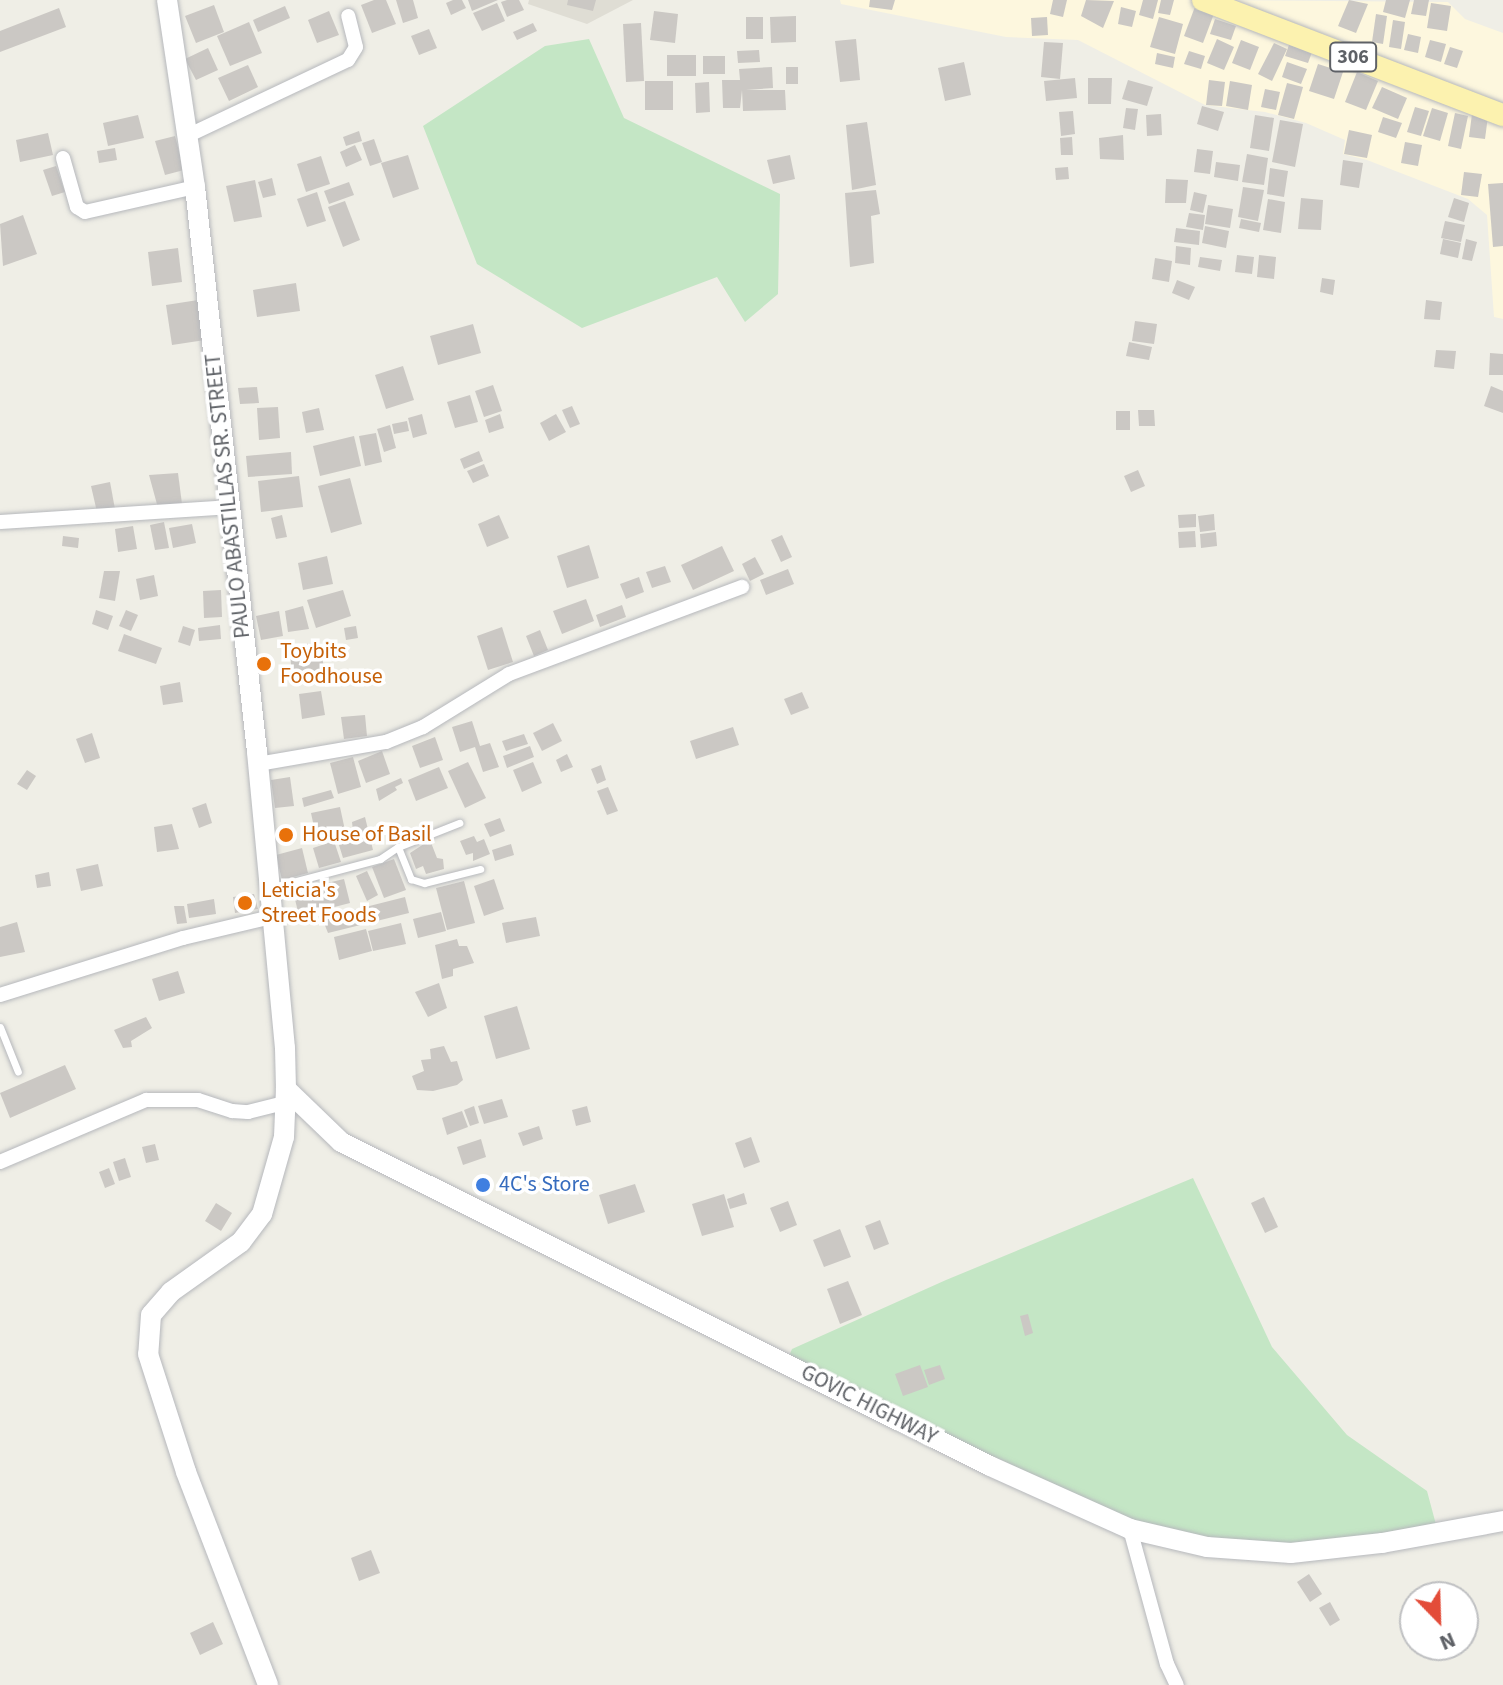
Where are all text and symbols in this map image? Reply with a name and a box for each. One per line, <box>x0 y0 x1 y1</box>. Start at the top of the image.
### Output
road number: 306 <box>1329 41 1377 73</box>
street label: PAULO ABASTILLAS SR. STREET <box>200 352 256 640</box>
place label: Toybits Foodhouse <box>280 638 383 690</box>
marker: Toybits Foodhouse <box>255 655 273 673</box>
place label: House of Basil <box>302 822 432 848</box>
marker: House of Basil <box>277 826 295 844</box>
place label: Leticia's Street Foods <box>261 877 376 928</box>
marker: Leticia's Street Foods <box>236 894 254 912</box>
place label: 4C's Store <box>499 1172 590 1198</box>
marker: 4C's Store <box>474 1176 492 1194</box>
street label: GOVIC HIGHWAY <box>796 1359 942 1451</box>
north arrow <box>1399 1581 1479 1661</box>
text: N <box>1435 1624 1461 1659</box>

